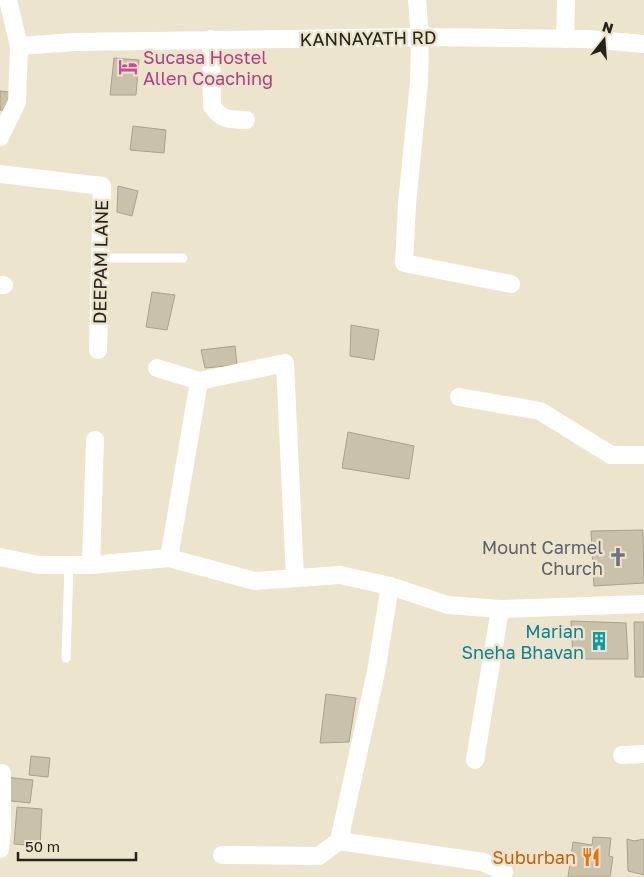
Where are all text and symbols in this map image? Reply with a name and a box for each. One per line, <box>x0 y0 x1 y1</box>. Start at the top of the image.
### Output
north arrow <box>579 15 629 65</box>
text: N <box>600 17 616 37</box>
street label: KANNAYATH RD <box>299 26 437 50</box>
place label: Sucasa Hostel Allen Coaching <box>143 46 273 89</box>
hotel icon: Sucasa Hostel Allen Coaching <box>117 56 139 78</box>
street label: DEEPAM LANE <box>88 200 112 324</box>
place label: Mount Carmel Church <box>482 536 603 579</box>
church icon: Mount Carmel Church <box>607 546 629 568</box>
place label: Marian Sneha Bhavan <box>462 620 584 663</box>
building icon: Marian Sneha Bhavan <box>588 630 610 652</box>
scale bar <box>18 830 135 862</box>
text: 50 m <box>25 837 60 855</box>
place label: Suburban <box>492 846 576 868</box>
restaurant icon: Suburban <box>580 846 602 868</box>

